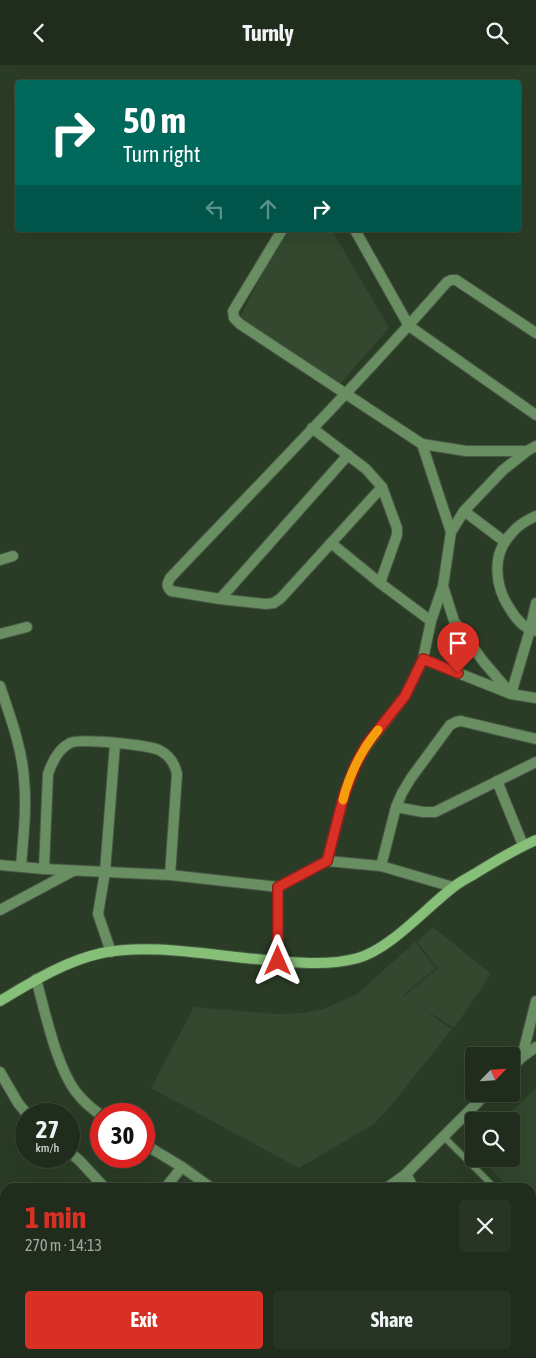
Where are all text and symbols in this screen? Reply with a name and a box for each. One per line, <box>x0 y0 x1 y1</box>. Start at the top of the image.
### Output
icon: back <box>25 19 53 47</box>
icon: search <box>483 19 511 47</box>
text: Turnly <box>242 20 294 46</box>
icon: right <box>40 100 105 165</box>
text: 50 m <box>123 100 186 140</box>
text: Turn right <box>123 141 200 167</box>
icon: left <box>201 195 229 223</box>
icon: ahead <box>254 195 282 223</box>
icon: right <box>307 195 335 223</box>
pin <box>437 622 479 673</box>
icon: arrive <box>444 629 472 657</box>
position arrow <box>251 934 303 986</box>
north arrow <box>465 1047 520 1103</box>
map controls <box>465 1047 520 1167</box>
speed limit sign: 30 <box>90 1103 155 1168</box>
button: search <box>465 1112 520 1167</box>
text: 27 <box>36 1115 59 1143</box>
text: km/h <box>36 1141 59 1155</box>
text: 1 min <box>25 1200 86 1234</box>
button: close <box>459 1200 511 1252</box>
text: 270 m · 14:13 <box>25 1236 102 1254</box>
button: Exit <box>25 1291 263 1349</box>
button: Share <box>273 1291 511 1349</box>

